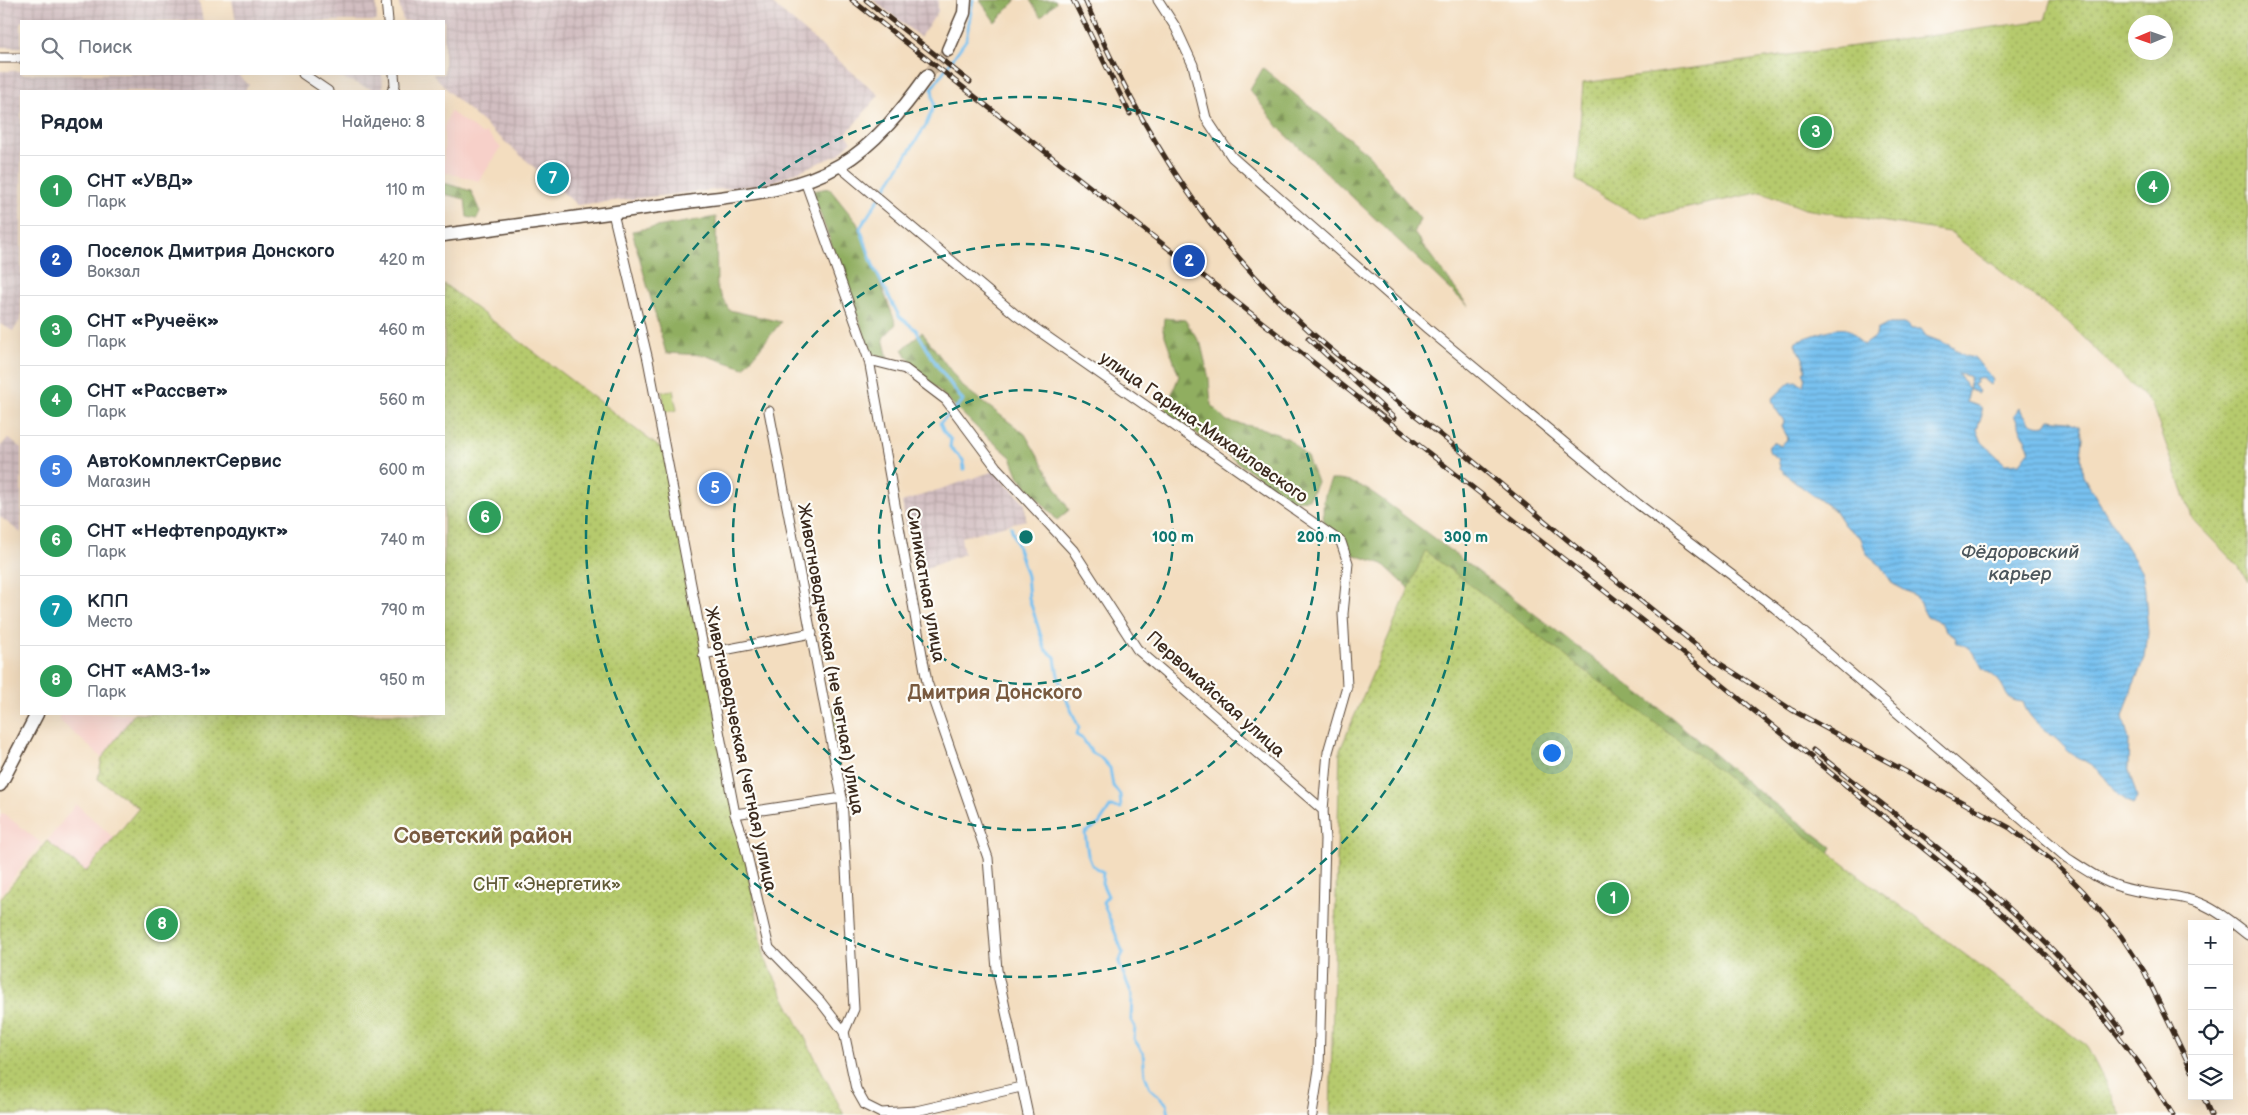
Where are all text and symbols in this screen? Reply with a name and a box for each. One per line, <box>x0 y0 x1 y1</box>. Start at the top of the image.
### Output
north arrow <box>2128 15 2173 60</box>
search box <box>20 20 445 75</box>
icon: search <box>38 34 66 62</box>
text: Поиск <box>78 36 132 59</box>
text: Рядом <box>40 110 103 135</box>
text: Найдено: 8 <box>342 113 425 132</box>
pin: 3 <box>1800 113 1832 151</box>
pin: 7 <box>537 159 569 197</box>
pin: 4 <box>2137 168 2169 206</box>
text: СНТ «УВД» <box>87 170 193 193</box>
text: 1 <box>53 181 59 200</box>
text: 110 m <box>386 181 425 200</box>
text: Парк <box>87 193 126 212</box>
text: Поселок Дмитрия Донского <box>87 240 335 263</box>
pin: 2 <box>1173 242 1205 280</box>
text: 2 <box>51 251 61 270</box>
text: 420 m <box>379 251 425 270</box>
text: Вокзал <box>87 263 140 282</box>
text: СНТ «Ручеёк» <box>87 310 219 333</box>
text: 3 <box>51 321 61 340</box>
text: 460 m <box>379 321 425 340</box>
text: Парк <box>87 333 126 352</box>
street label: улица Гарина-Михайловского <box>1096 347 1312 508</box>
text: СНТ «Рассвет» <box>87 380 228 403</box>
text: 4 <box>51 391 61 410</box>
text: 560 m <box>379 391 425 410</box>
text: Парк <box>87 403 126 422</box>
text: АвтоКомплектСервис <box>87 450 282 473</box>
text: 5 <box>51 461 61 480</box>
text: 600 m <box>379 461 425 480</box>
pin: 5 <box>699 469 731 507</box>
text: Магазин <box>87 473 151 492</box>
pin: 6 <box>469 498 501 536</box>
street label: Животноводческая (не четная) улица <box>793 502 868 817</box>
street label: Силикатная улица <box>902 506 949 664</box>
text: СНТ «Нефтепродукт» <box>87 520 289 543</box>
centre of rings <box>1017 528 1035 546</box>
text: 100 m <box>1152 528 1194 547</box>
text: 200 m <box>1297 528 1341 547</box>
text: 300 m <box>1444 528 1488 547</box>
text: 6 <box>51 531 61 550</box>
text: 740 m <box>380 531 425 550</box>
water label: Фёдоровский карьер <box>1961 541 2079 586</box>
text: Парк <box>87 543 126 562</box>
text: КПП <box>87 590 129 613</box>
text: 7 <box>52 601 60 620</box>
text: 790 m <box>381 601 425 620</box>
street label: Животноводческая (четная) улица <box>700 605 781 894</box>
text: Место <box>87 613 133 632</box>
street label: Первомайская улица <box>1142 627 1289 762</box>
text: СНТ «АМЗ-1» <box>87 660 211 683</box>
text: 8 <box>51 671 61 690</box>
text: 950 m <box>380 671 425 690</box>
district label: Дмитрия Донского <box>908 681 1083 705</box>
text: Парк <box>87 683 126 702</box>
your location <box>1539 740 1565 766</box>
district label: Советский район <box>394 823 572 850</box>
park label: СНТ «Энергетик» <box>473 874 621 895</box>
pin: 1 <box>1597 879 1629 917</box>
pin: 8 <box>146 905 178 943</box>
map controls <box>2188 920 2233 1100</box>
button: + <box>2188 920 2233 965</box>
button: − <box>2188 965 2233 1010</box>
button: locate <box>2188 1010 2233 1055</box>
button: layers <box>2188 1055 2233 1100</box>

